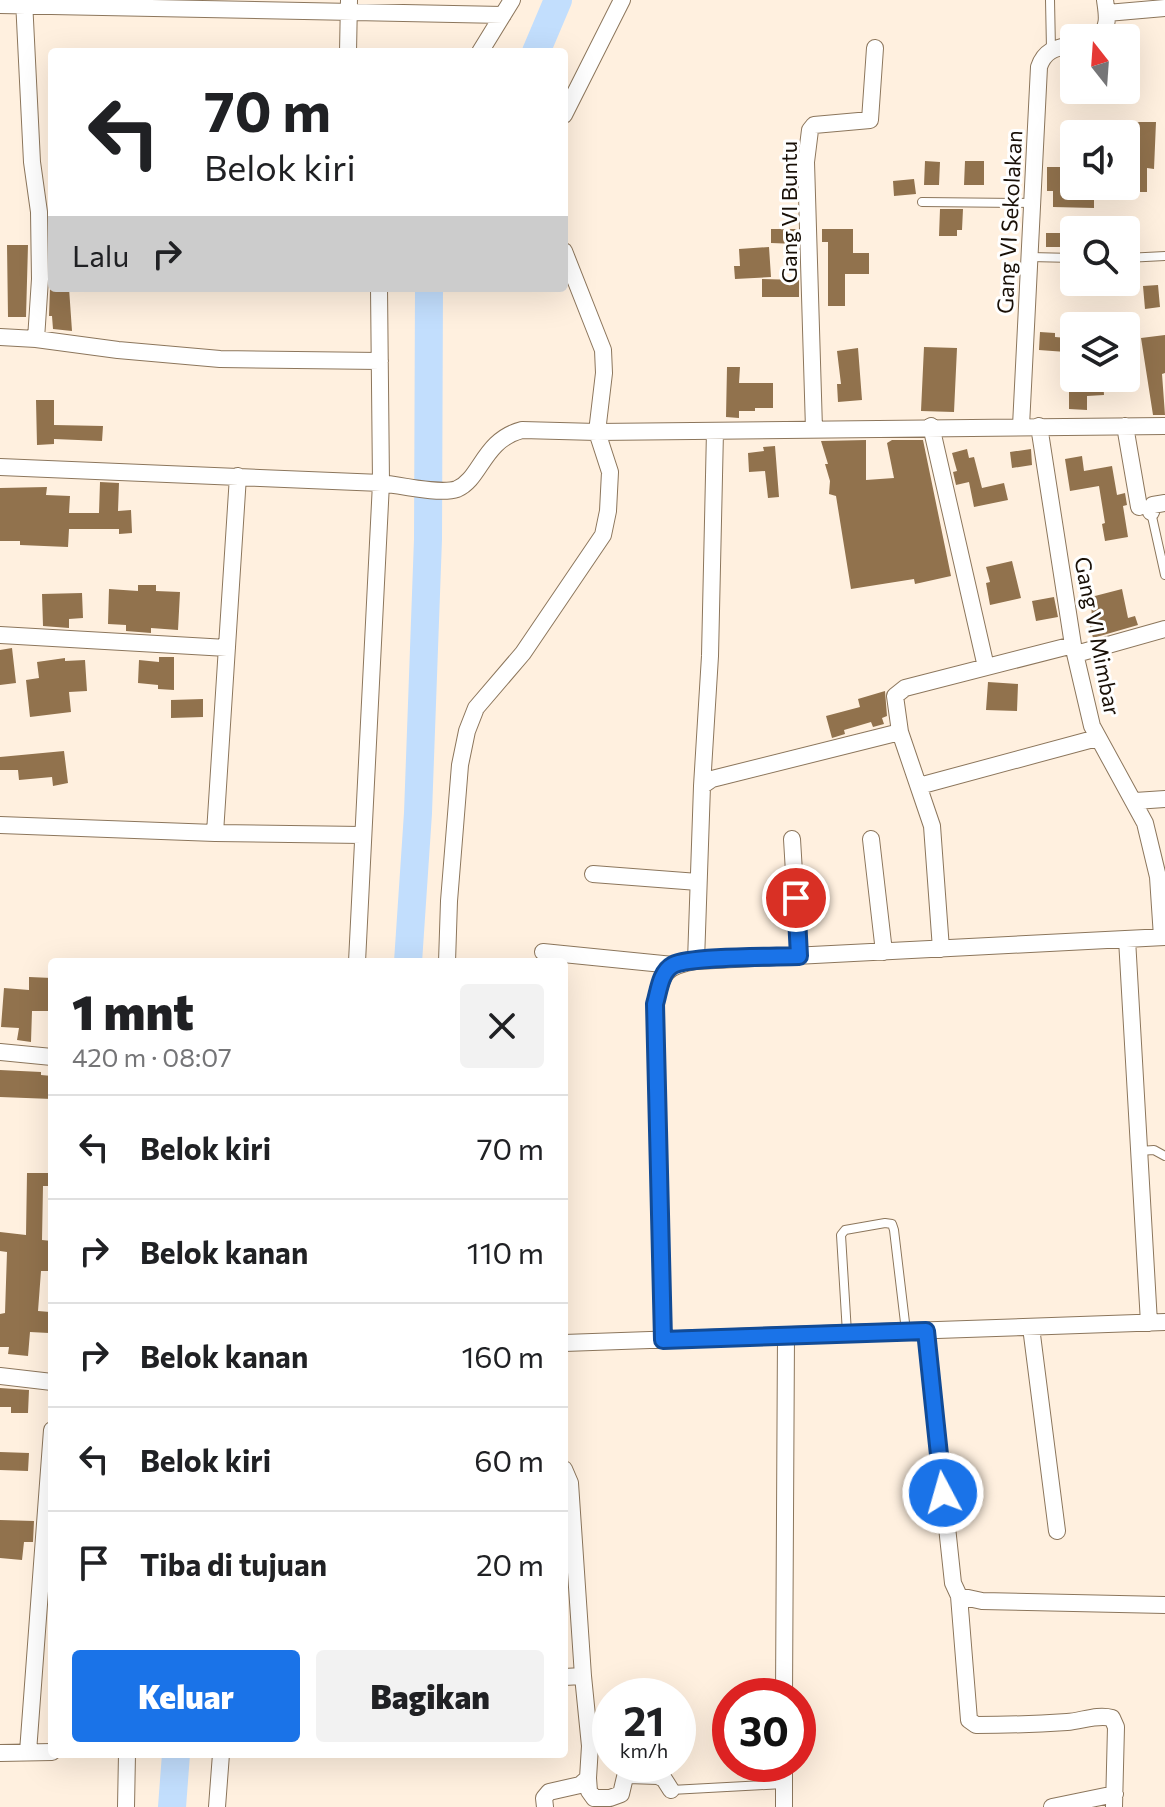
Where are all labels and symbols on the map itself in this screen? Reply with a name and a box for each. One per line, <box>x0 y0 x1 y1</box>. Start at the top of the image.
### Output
north arrow <box>1060 24 1140 104</box>
street label: Gang VI Sekolakan <box>991 129 1027 315</box>
street label: Gang VI Buntu <box>775 141 802 283</box>
street label: Gang VI Mimbar <box>1069 554 1127 718</box>
pin <box>762 864 830 932</box>
position arrow <box>901 1451 985 1535</box>
speed limit sign: 30 <box>712 1678 816 1782</box>

